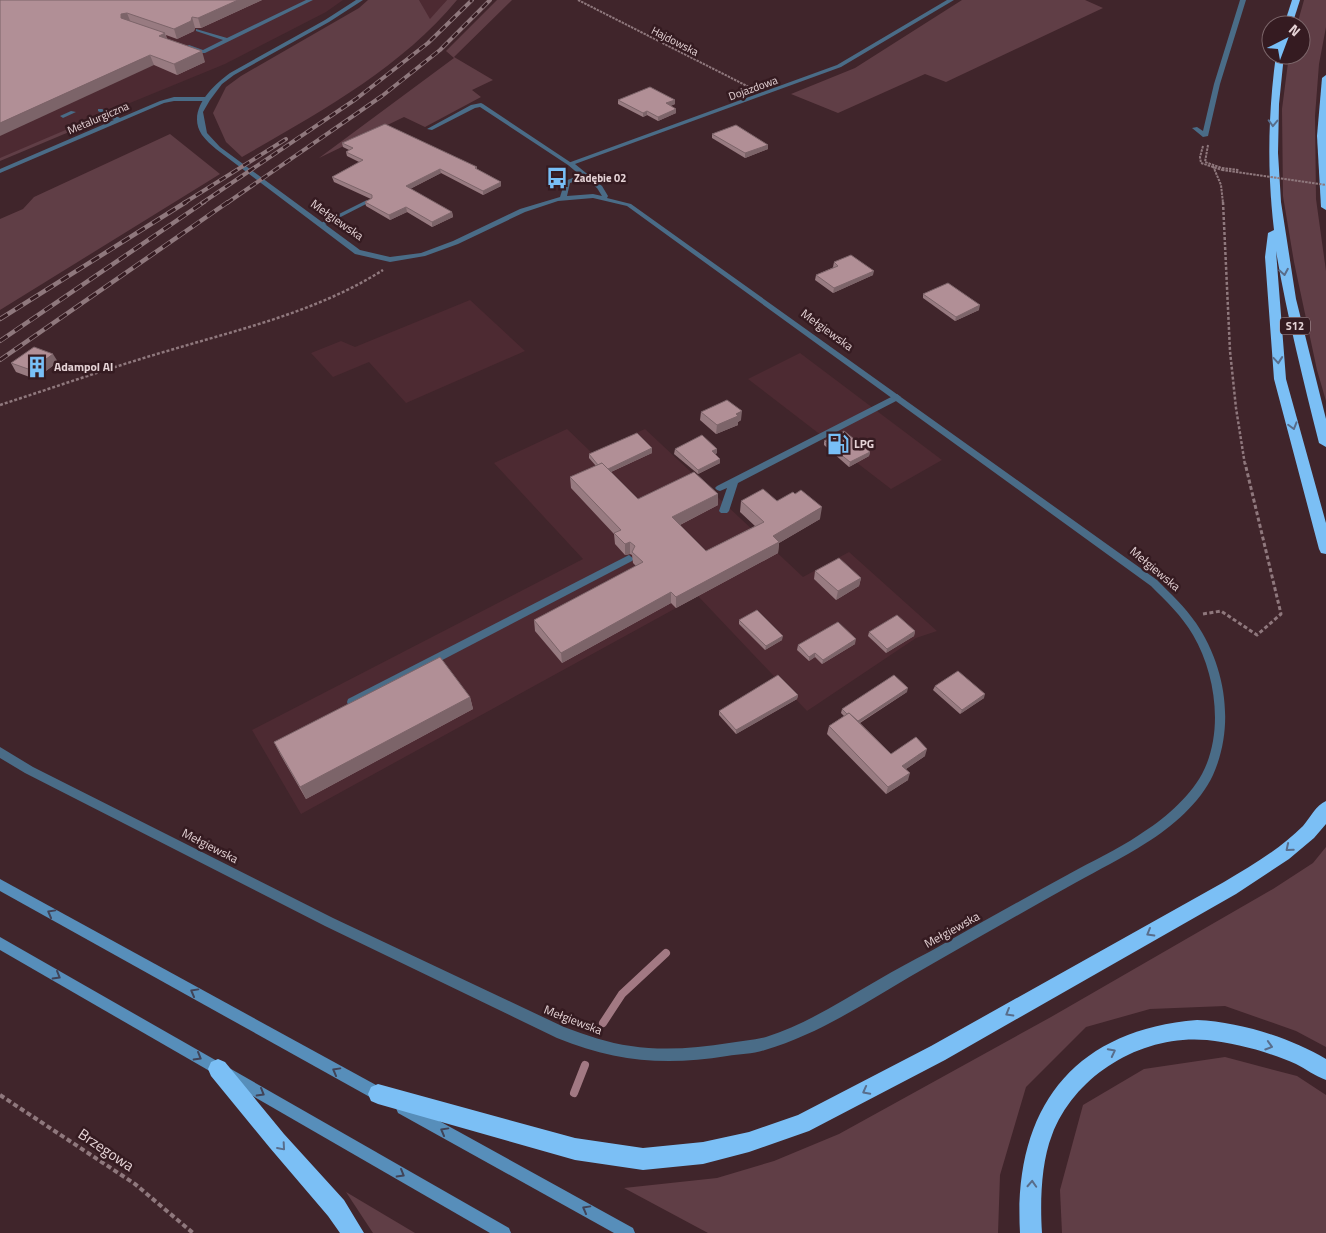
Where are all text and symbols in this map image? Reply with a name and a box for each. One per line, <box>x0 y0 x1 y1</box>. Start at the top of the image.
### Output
north arrow <box>1261 15 1311 65</box>
text: N <box>1284 19 1306 41</box>
street label: Hajdowska <box>649 22 702 60</box>
street label: Dojazdowa <box>726 72 780 104</box>
street label: Metalurgiczna <box>65 98 132 138</box>
one-way arrow <box>1267 119 1278 127</box>
bus stop icon: Zadębie 02 <box>544 165 570 191</box>
place label: Zadębie 02 <box>574 170 626 186</box>
street label: Mełgiewska <box>307 194 368 245</box>
one-way arrow <box>1279 268 1289 277</box>
street label: Mełgiewska <box>797 304 858 355</box>
road number: S12 <box>1280 318 1310 334</box>
building icon: Adampol Al <box>24 354 50 380</box>
one-way arrow <box>1273 356 1284 364</box>
place label: Adampol Al <box>54 357 113 376</box>
one-way arrow <box>1287 422 1298 430</box>
fuel station icon: LPG <box>825 431 851 457</box>
place label: LPG <box>854 434 874 453</box>
street label: Mełgiewska <box>1126 542 1185 595</box>
street label: Mełgiewska <box>179 823 242 868</box>
one-way arrow <box>1286 843 1295 851</box>
street label: Mełgiewska <box>920 906 983 953</box>
one-way arrow <box>48 910 57 920</box>
one-way arrow <box>1147 926 1156 936</box>
one-way arrow <box>52 970 61 980</box>
one-way arrow <box>190 988 199 998</box>
street label: Mełgiewska <box>541 1000 605 1039</box>
one-way arrow <box>1005 1006 1014 1016</box>
one-way arrow <box>1264 1040 1272 1050</box>
one-way arrow <box>1107 1048 1116 1058</box>
one-way arrow <box>193 1051 202 1061</box>
one-way arrow <box>332 1067 341 1077</box>
one-way arrow <box>863 1085 872 1095</box>
one-way arrow <box>255 1087 264 1097</box>
street label: Brzegowa <box>74 1122 139 1177</box>
one-way arrow <box>440 1127 449 1137</box>
one-way arrow <box>276 1142 285 1151</box>
one-way arrow <box>396 1167 405 1177</box>
one-way arrow <box>1027 1180 1038 1188</box>
one-way arrow <box>582 1206 591 1216</box>

